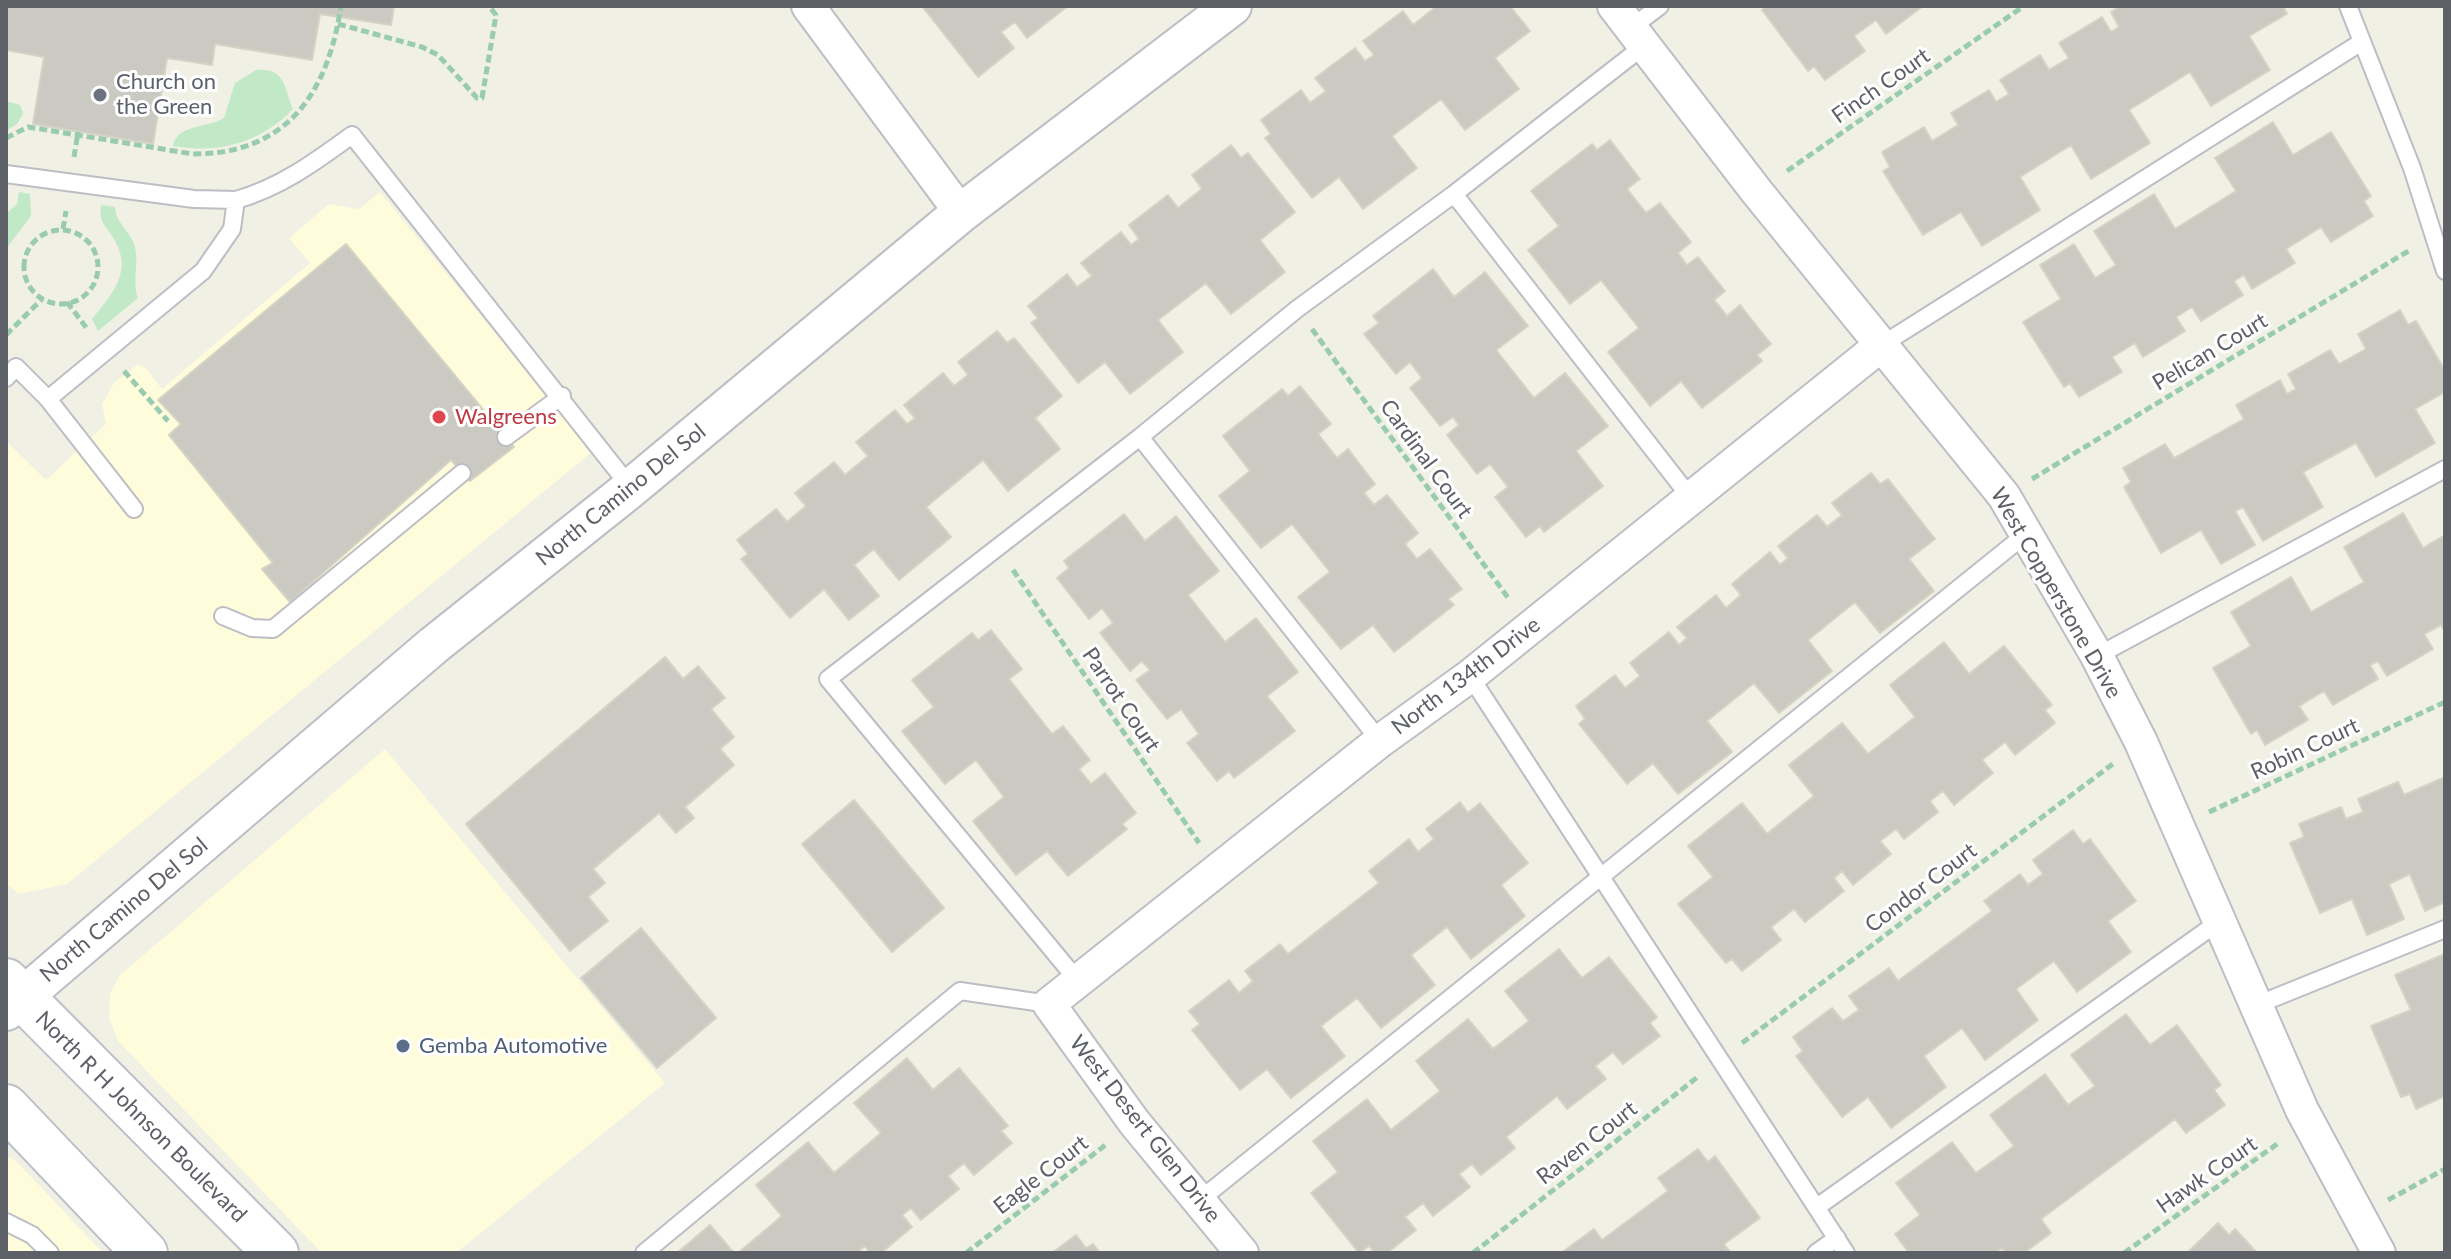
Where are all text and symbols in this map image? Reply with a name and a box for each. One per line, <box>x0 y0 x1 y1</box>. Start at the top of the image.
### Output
street label: Finch Court <box>1827 43 1935 129</box>
place label: Church on the Green <box>116 69 216 120</box>
marker: Church on the Green <box>91 86 109 104</box>
street label: Pelican Court <box>2148 307 2272 397</box>
street label: Cardinal Court <box>1374 395 1478 523</box>
place label: Walgreens <box>455 404 557 430</box>
marker: Walgreens <box>430 408 448 426</box>
street label: North Camino Del Sol <box>531 418 711 572</box>
street label: West Copperstone Drive <box>1985 483 2127 703</box>
street label: North 134th Drive <box>1386 612 1546 740</box>
street label: Parrot Court <box>1076 643 1166 757</box>
street label: Robin Court <box>2247 712 2363 786</box>
street label: North Camino Del Sol <box>35 832 213 988</box>
street label: Condor Court <box>1860 838 1982 938</box>
street label: North R H Johnson Boulevard <box>30 1006 252 1228</box>
street label: West Desert Glen Drive <box>1064 1030 1226 1228</box>
place label: Gemba Automotive <box>419 1033 607 1059</box>
marker: Gemba Automotive <box>394 1037 412 1055</box>
street label: Raven Court <box>1532 1096 1642 1190</box>
street label: Eagle Court <box>989 1130 1093 1220</box>
street label: Hawk Court <box>2152 1131 2262 1219</box>

